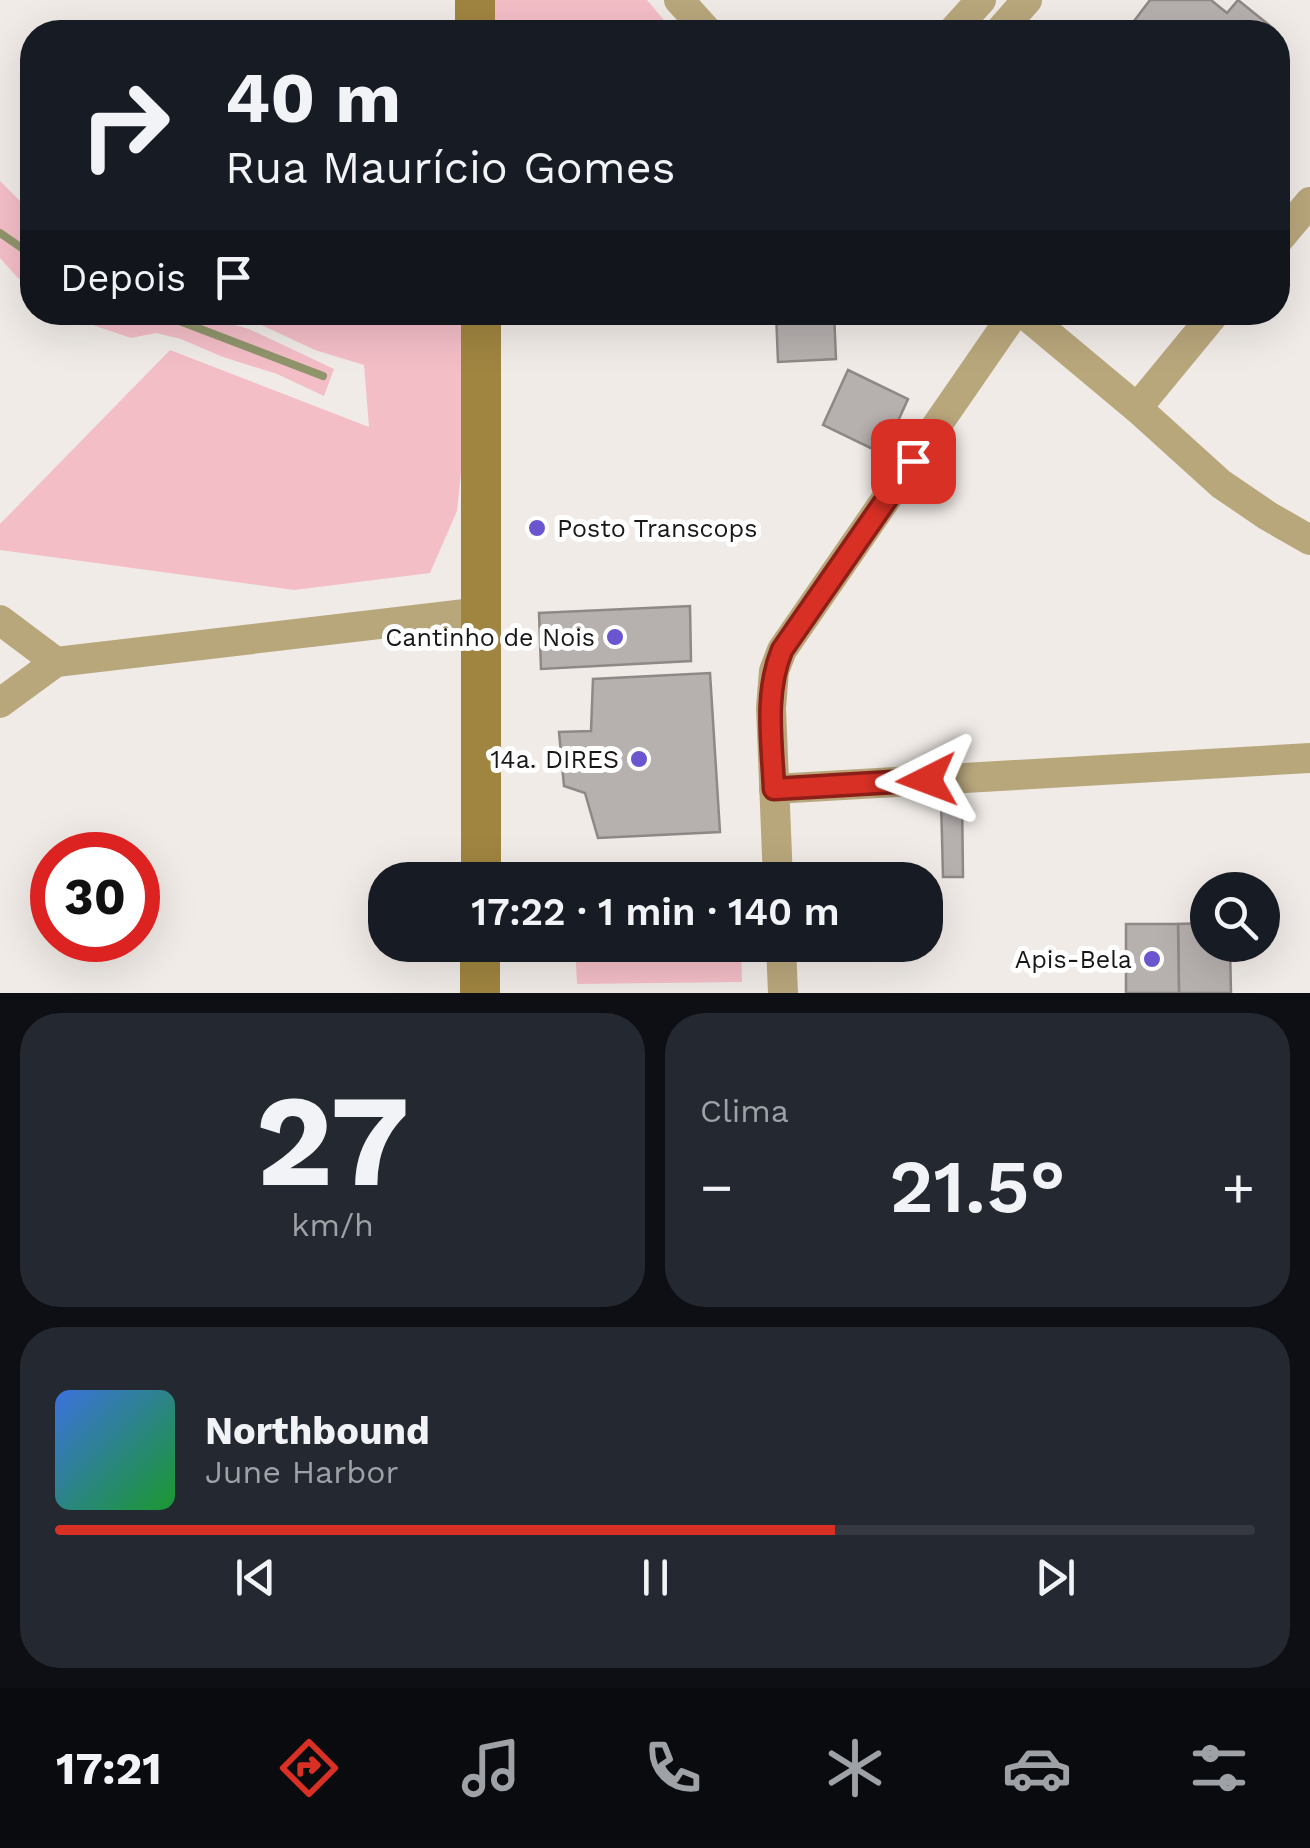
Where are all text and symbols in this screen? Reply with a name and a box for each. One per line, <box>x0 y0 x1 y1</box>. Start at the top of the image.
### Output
text: 40 m <box>225 57 401 139</box>
icon: right <box>60 60 190 190</box>
text: Rua Maurício Gomes <box>225 141 675 194</box>
icon: arrive <box>206 250 261 305</box>
text: Depois <box>60 256 186 300</box>
pin <box>871 419 956 504</box>
icon: arrive <box>886 434 941 489</box>
place label: Posto Transcops <box>557 514 757 543</box>
marker: Posto Transcops <box>526 517 548 539</box>
place label: Cantinho de Nois <box>385 623 595 652</box>
marker: Cantinho de Nois <box>604 626 626 648</box>
position arrow <box>875 728 979 832</box>
place label: 14a. DIRES <box>491 745 619 774</box>
marker: 14a. DIRES <box>628 748 650 770</box>
speed limit sign: 30 <box>30 832 160 962</box>
map controls <box>1190 872 1280 962</box>
button: search <box>1190 872 1280 962</box>
text: 17:22 · 1 min · 140 m <box>471 890 840 934</box>
place label: Apis-Bela <box>1015 945 1132 974</box>
marker: Apis-Bela <box>1141 948 1163 970</box>
text: 27 <box>255 1064 410 1217</box>
text: Clima <box>700 1092 789 1130</box>
text: 21.5° <box>889 1142 1066 1230</box>
text: − <box>700 1155 733 1219</box>
text: + <box>1222 1155 1255 1219</box>
text: km/h <box>291 1206 374 1244</box>
text: Northbound <box>205 1409 430 1453</box>
text: June Harbor <box>205 1453 399 1491</box>
icon: previous <box>228 1550 283 1605</box>
icon: pause <box>628 1550 683 1605</box>
icon: next <box>1028 1550 1083 1605</box>
icon: directions <box>274 1733 344 1803</box>
icon: music <box>456 1733 526 1803</box>
icon: phone <box>638 1733 708 1803</box>
icon: climate <box>820 1733 890 1803</box>
icon: car <box>1002 1733 1072 1803</box>
icon: filters <box>1184 1733 1254 1803</box>
text: 17:21 <box>56 1742 162 1795</box>

